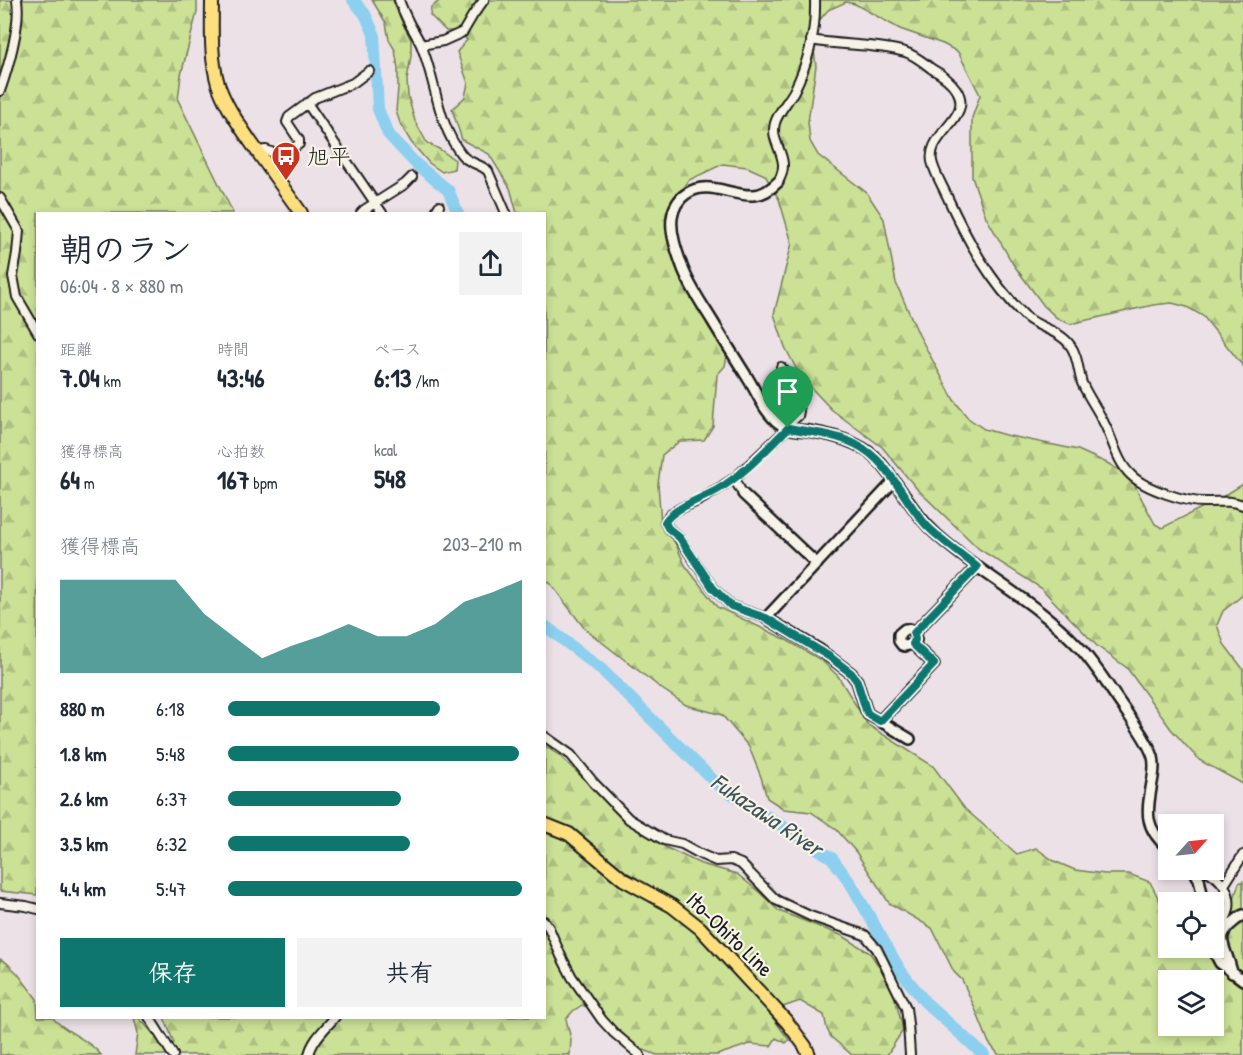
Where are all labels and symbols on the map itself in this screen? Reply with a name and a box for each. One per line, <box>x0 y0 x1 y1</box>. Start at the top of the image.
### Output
bus stop icon: 旭平 <box>270 140 302 182</box>
place label: 旭平 <box>307 141 351 171</box>
pin <box>762 366 813 428</box>
water label: Fukazawa River <box>705 765 832 865</box>
north arrow <box>1158 814 1224 880</box>
street label: Ito-Ohito Line <box>680 885 780 983</box>

